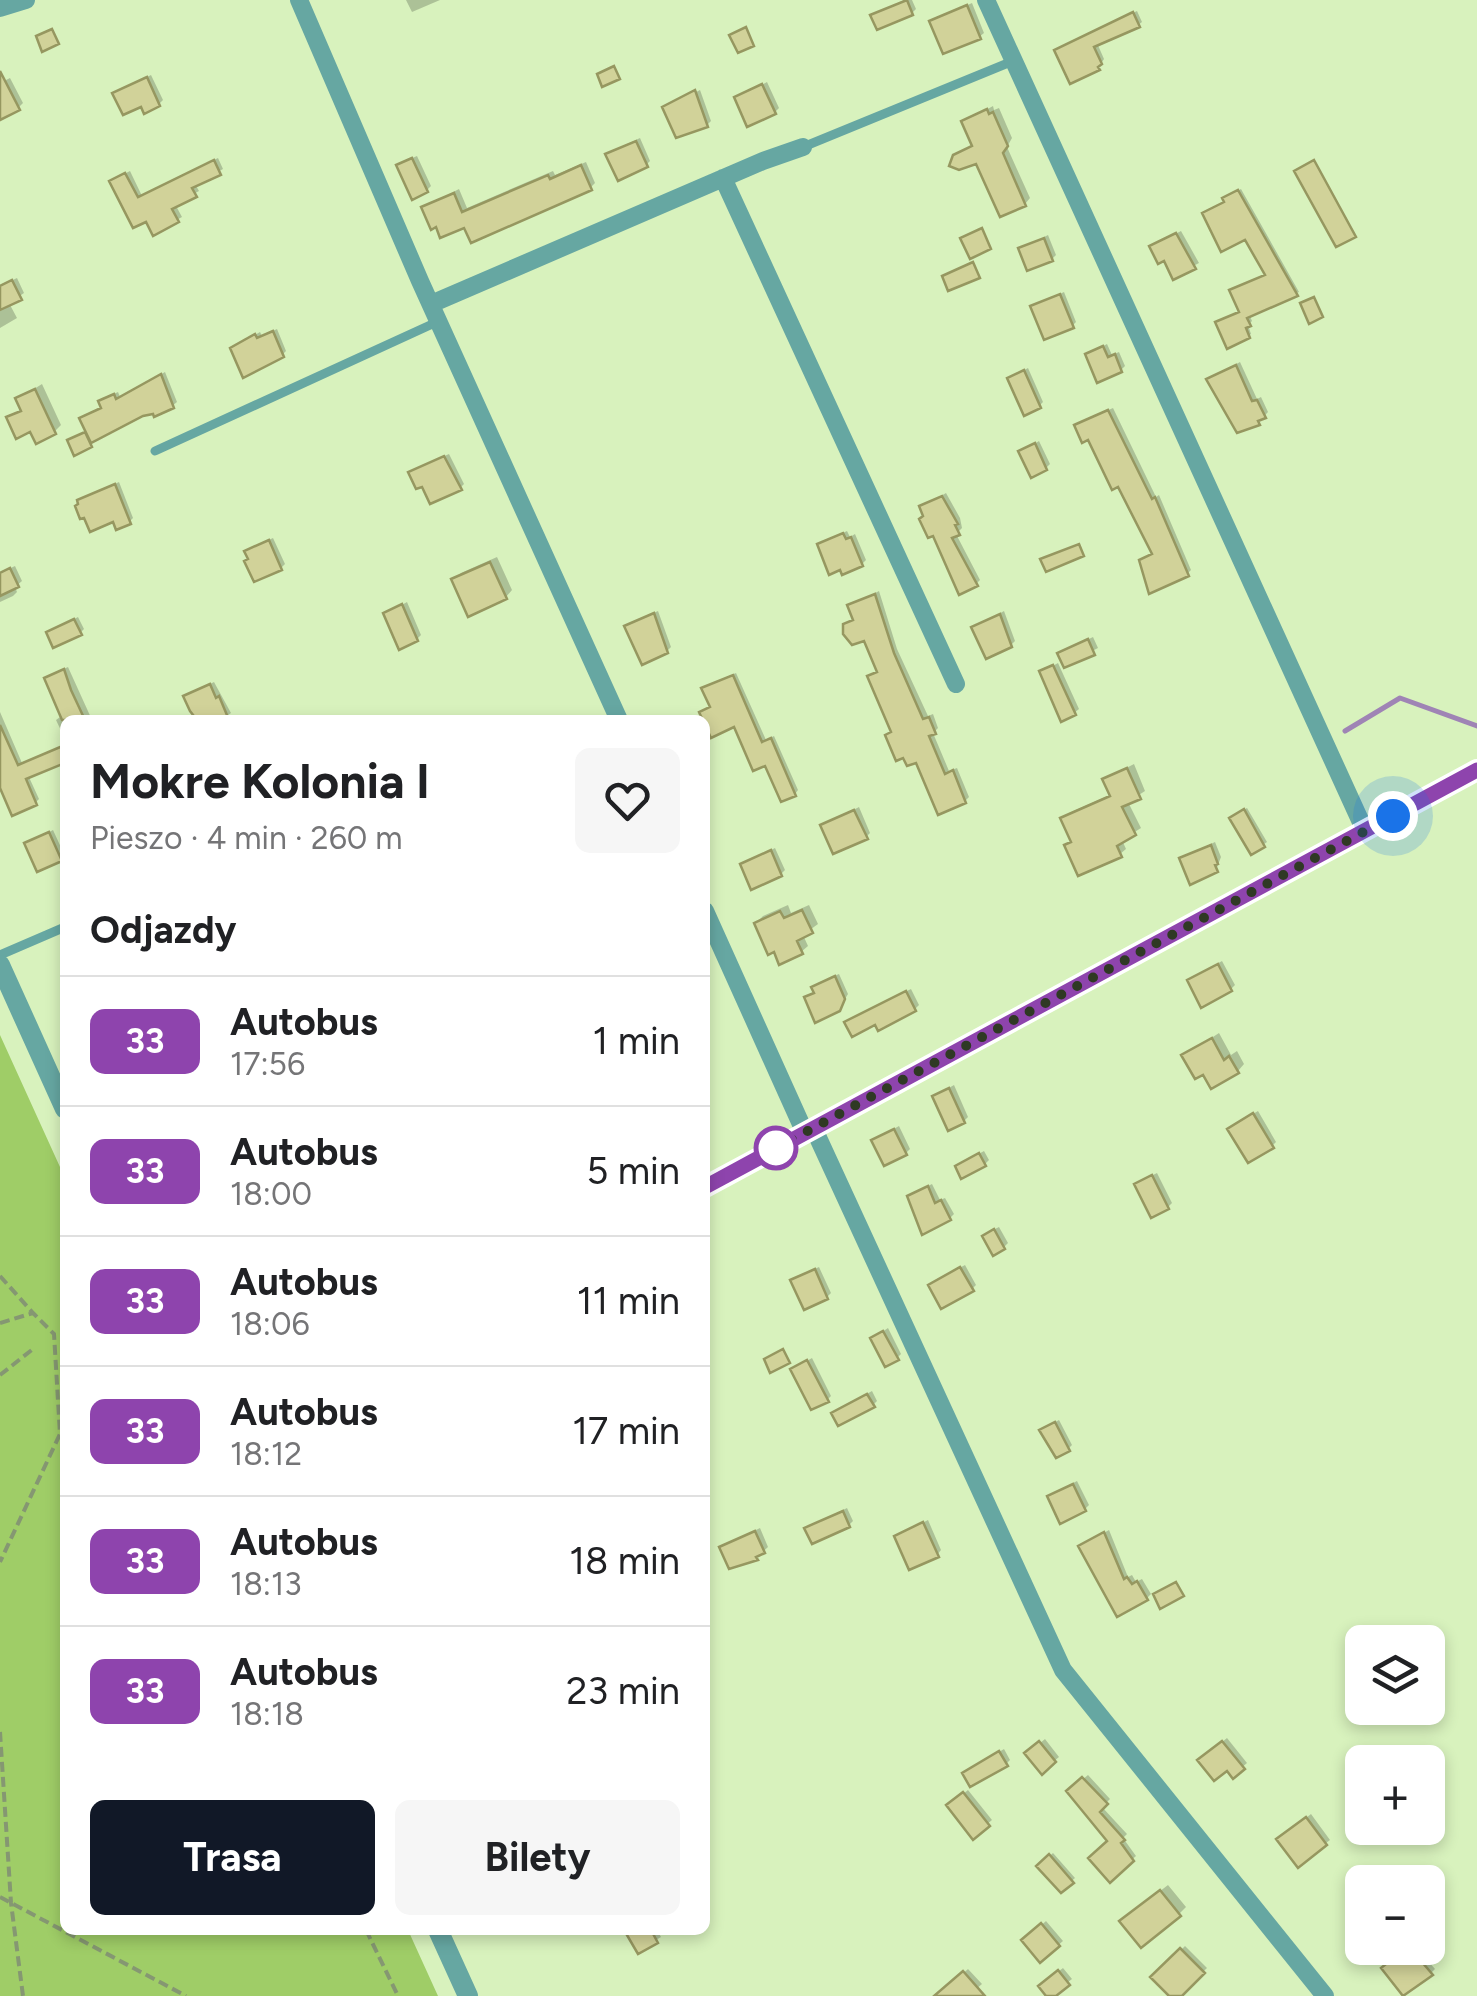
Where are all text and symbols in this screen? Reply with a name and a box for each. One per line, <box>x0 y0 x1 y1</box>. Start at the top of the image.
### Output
button: heart <box>575 748 680 853</box>
text: Mokre Kolonia I <box>90 752 430 810</box>
your location <box>1368 791 1418 841</box>
text: Pieszo · 4 min · 260 m <box>90 819 402 857</box>
text: Odjazdy <box>90 907 236 953</box>
text: Autobus <box>230 999 378 1045</box>
text: 1 min <box>593 1018 680 1064</box>
text: 33 <box>126 1020 164 1062</box>
text: 17:56 <box>230 1045 305 1083</box>
unlabelled marker <box>755 1127 797 1169</box>
text: Autobus <box>230 1129 378 1175</box>
text: 5 min <box>586 1148 680 1194</box>
text: 33 <box>126 1150 164 1192</box>
text: 18:00 <box>230 1175 312 1213</box>
text: Autobus <box>230 1259 378 1305</box>
text: 11 min <box>577 1278 680 1324</box>
text: 33 <box>126 1280 164 1322</box>
text: 18:06 <box>230 1305 310 1343</box>
text: Autobus <box>230 1389 378 1435</box>
text: 17 min <box>572 1408 680 1454</box>
text: 33 <box>126 1410 164 1452</box>
text: 18:12 <box>230 1435 302 1473</box>
text: Autobus <box>230 1519 378 1565</box>
text: 18 min <box>569 1538 680 1584</box>
text: 33 <box>126 1540 164 1582</box>
text: 18:13 <box>230 1565 302 1603</box>
map controls <box>1345 1625 1445 1965</box>
button: layers <box>1345 1625 1445 1725</box>
text: Autobus <box>230 1649 378 1695</box>
text: 23 min <box>566 1668 680 1714</box>
text: 33 <box>126 1670 164 1712</box>
text: 18:18 <box>230 1695 304 1733</box>
button: + <box>1345 1745 1445 1845</box>
button: Trasa <box>90 1800 375 1915</box>
button: Bilety <box>395 1800 680 1915</box>
button: − <box>1345 1865 1445 1965</box>

